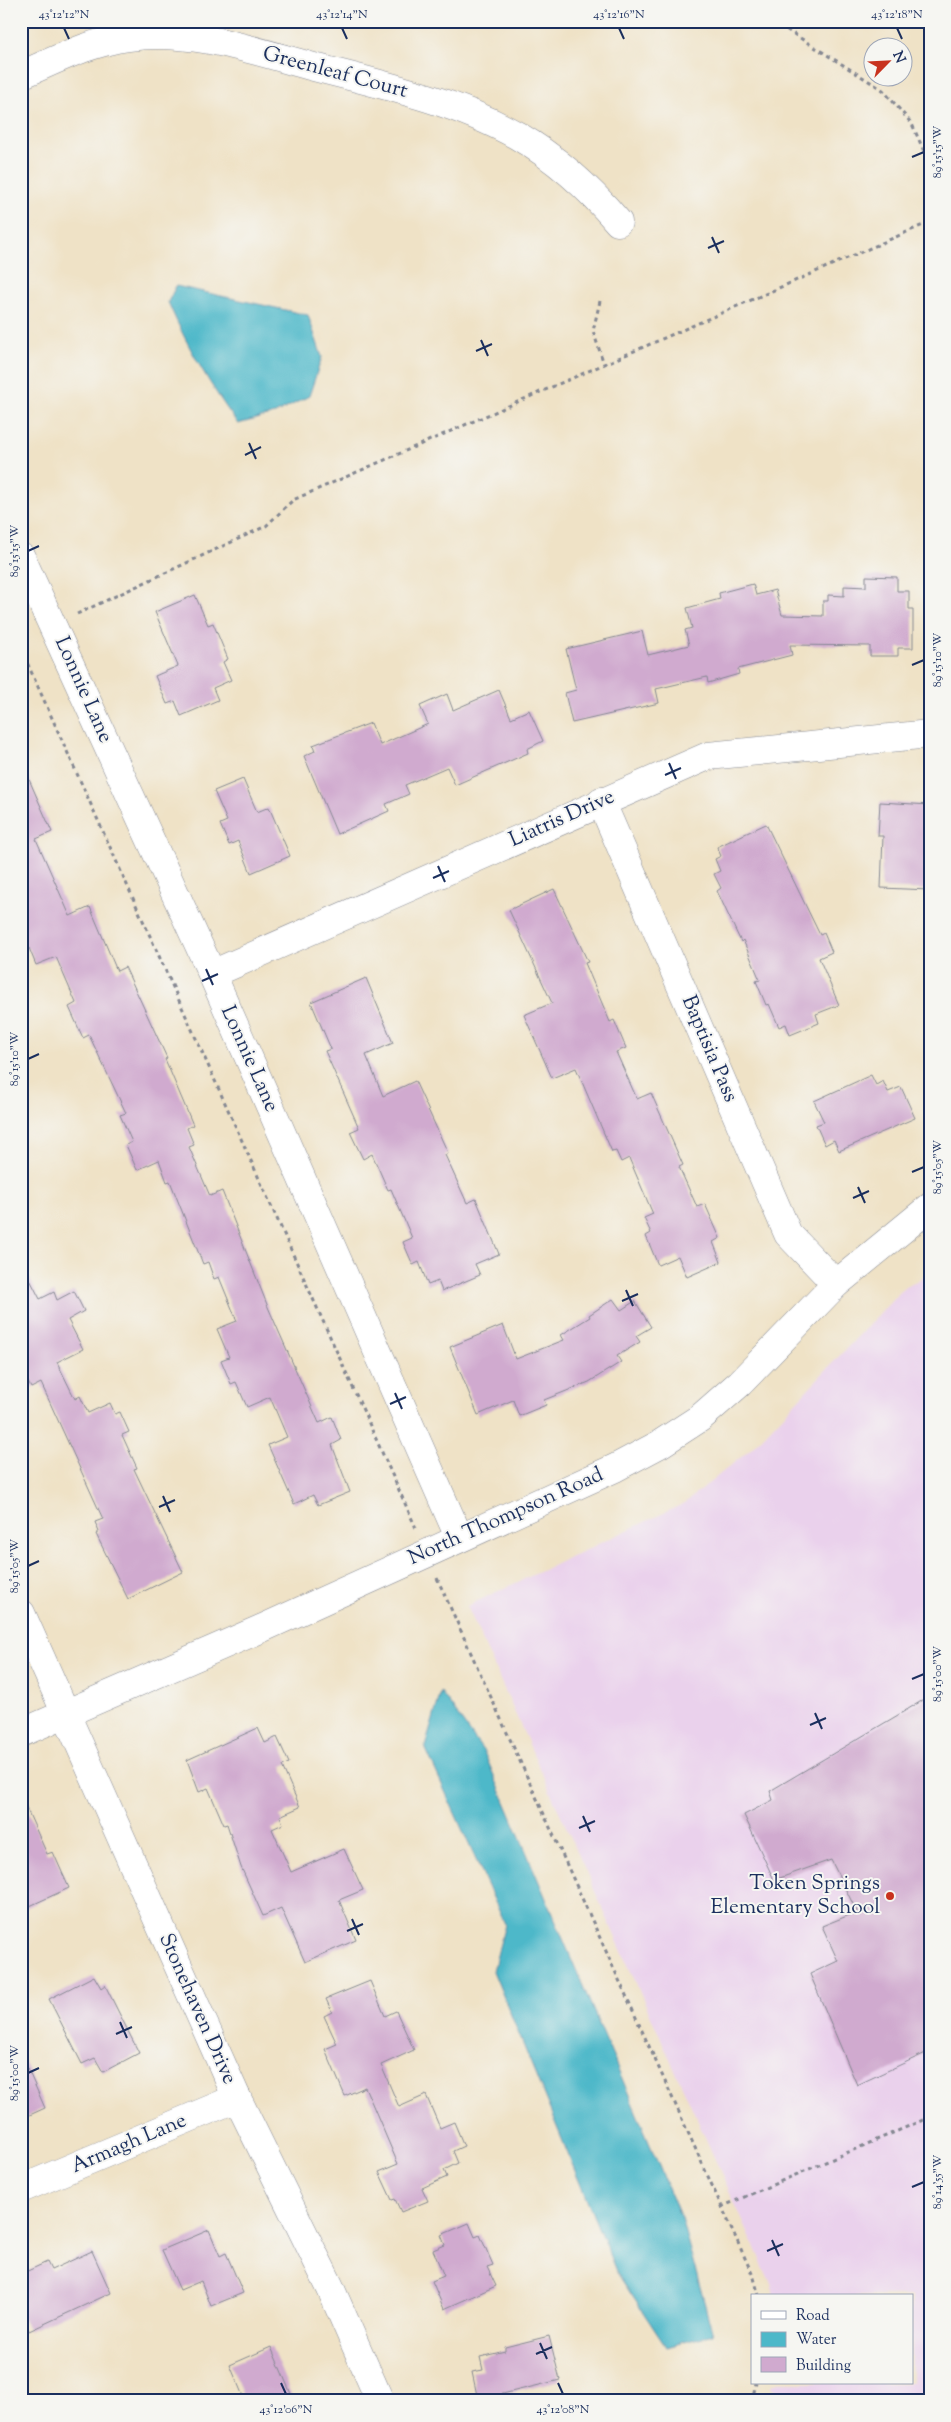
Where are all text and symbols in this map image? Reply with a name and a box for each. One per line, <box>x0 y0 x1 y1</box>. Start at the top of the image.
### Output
text: 43°12'12"N <box>39 6 90 24</box>
text: 43°12'14"N <box>316 6 368 24</box>
text: 43°12'16"N <box>593 6 645 24</box>
text: 43°12'18"N <box>871 6 923 24</box>
north arrow <box>864 38 914 88</box>
street label: Greenleaf Court <box>259 39 411 107</box>
text: N <box>887 48 909 67</box>
text: 89°15'15"W <box>929 125 947 178</box>
text: 89°15'15"W <box>6 524 24 577</box>
street label: Lonnie Lane <box>46 632 120 748</box>
text: 89°15'10"W <box>929 632 947 687</box>
street label: Liatris Drive <box>505 782 619 856</box>
street label: Baptisia Pass <box>673 991 745 1107</box>
street label: Lonnie Lane <box>212 1001 286 1117</box>
text: 89°15'10"W <box>6 1031 24 1086</box>
text: 89°15'05"W <box>929 1139 947 1194</box>
street label: North Thompson Road <box>404 1460 609 1574</box>
text: 89°15'05"W <box>6 1538 24 1593</box>
text: 89°15'00"W <box>929 1645 947 1702</box>
place label: Token Springs Elementary School <box>711 1869 880 1923</box>
marker: Token Springs Elementary School <box>884 1890 896 1902</box>
street label: Stonehaven Drive <box>150 1929 244 2089</box>
text: 89°15'00"W <box>6 2044 24 2101</box>
street label: Armagh Lane <box>67 2106 191 2182</box>
text: 89°14'55"W <box>929 2154 947 2209</box>
legend <box>751 2294 914 2384</box>
text: Road <box>796 2306 830 2327</box>
text: Water <box>796 2330 837 2351</box>
text: Building <box>796 2356 851 2377</box>
text: 43°12'06"N <box>260 2401 313 2419</box>
text: 43°12'08"N <box>537 2401 590 2419</box>

